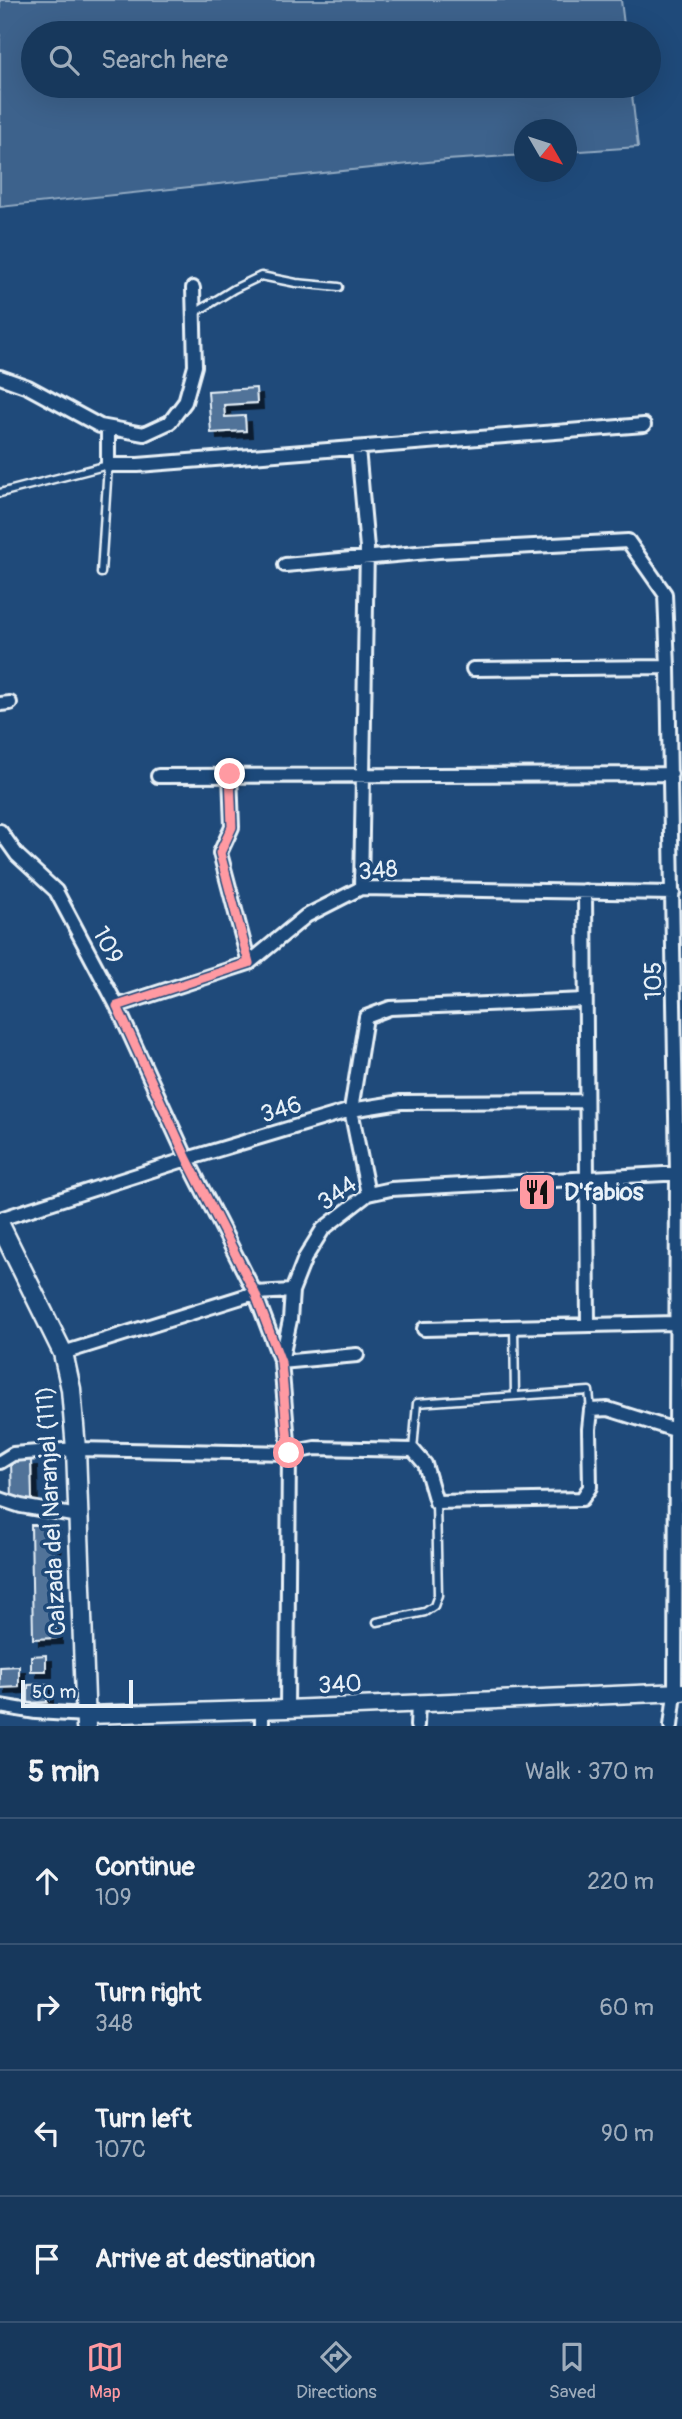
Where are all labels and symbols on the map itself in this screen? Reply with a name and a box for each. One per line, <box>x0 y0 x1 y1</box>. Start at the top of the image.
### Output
north arrow <box>514 119 577 182</box>
route end <box>214 758 245 789</box>
street label: 348 <box>357 854 399 887</box>
street label: 109 <box>86 922 129 969</box>
street label: 105 <box>639 961 668 1001</box>
street label: 346 <box>257 1090 305 1129</box>
street label: 344 <box>312 1170 363 1217</box>
restaurant icon: D'fabios <box>516 1171 558 1213</box>
place label: D'fabios <box>564 1178 644 1207</box>
street label: Calzada del Naranjal (111) <box>30 1385 73 1637</box>
route start <box>273 1437 304 1468</box>
street label: 340 <box>317 1669 363 1700</box>
scale bar <box>21 1677 133 1709</box>

